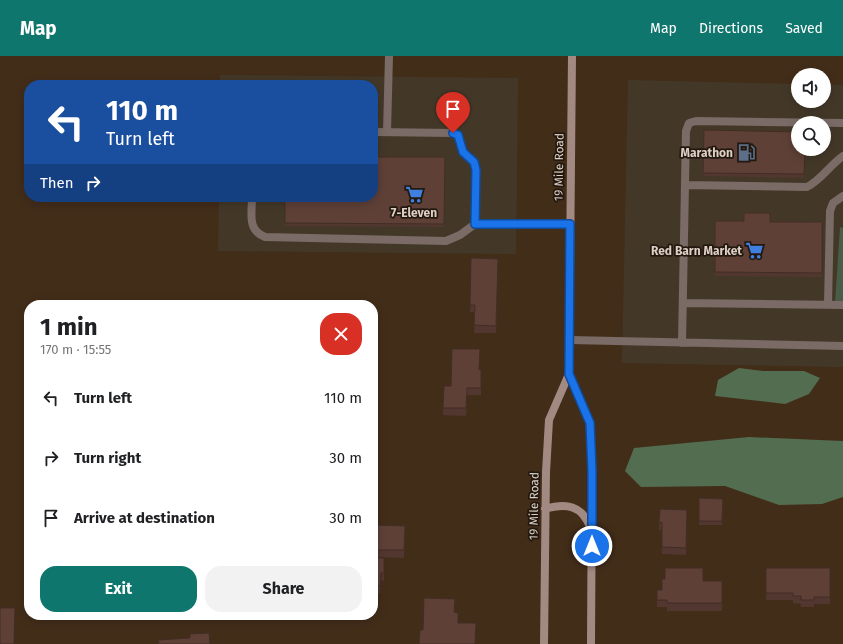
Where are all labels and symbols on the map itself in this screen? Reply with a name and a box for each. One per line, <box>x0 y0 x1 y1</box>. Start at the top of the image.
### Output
pin <box>436 92 470 133</box>
street label: 19 Mile Road <box>551 133 567 201</box>
fuel station icon: Marathon <box>736 143 756 163</box>
place label: Marathon <box>681 146 733 160</box>
supermarket icon: 7-Eleven <box>404 184 424 204</box>
place label: 7-Eleven <box>391 206 437 220</box>
supermarket icon: Red Barn Market <box>745 241 765 261</box>
place label: Red Barn Market <box>651 244 742 258</box>
street label: 19 Mile Road <box>526 472 542 540</box>
position arrow <box>571 525 613 567</box>

